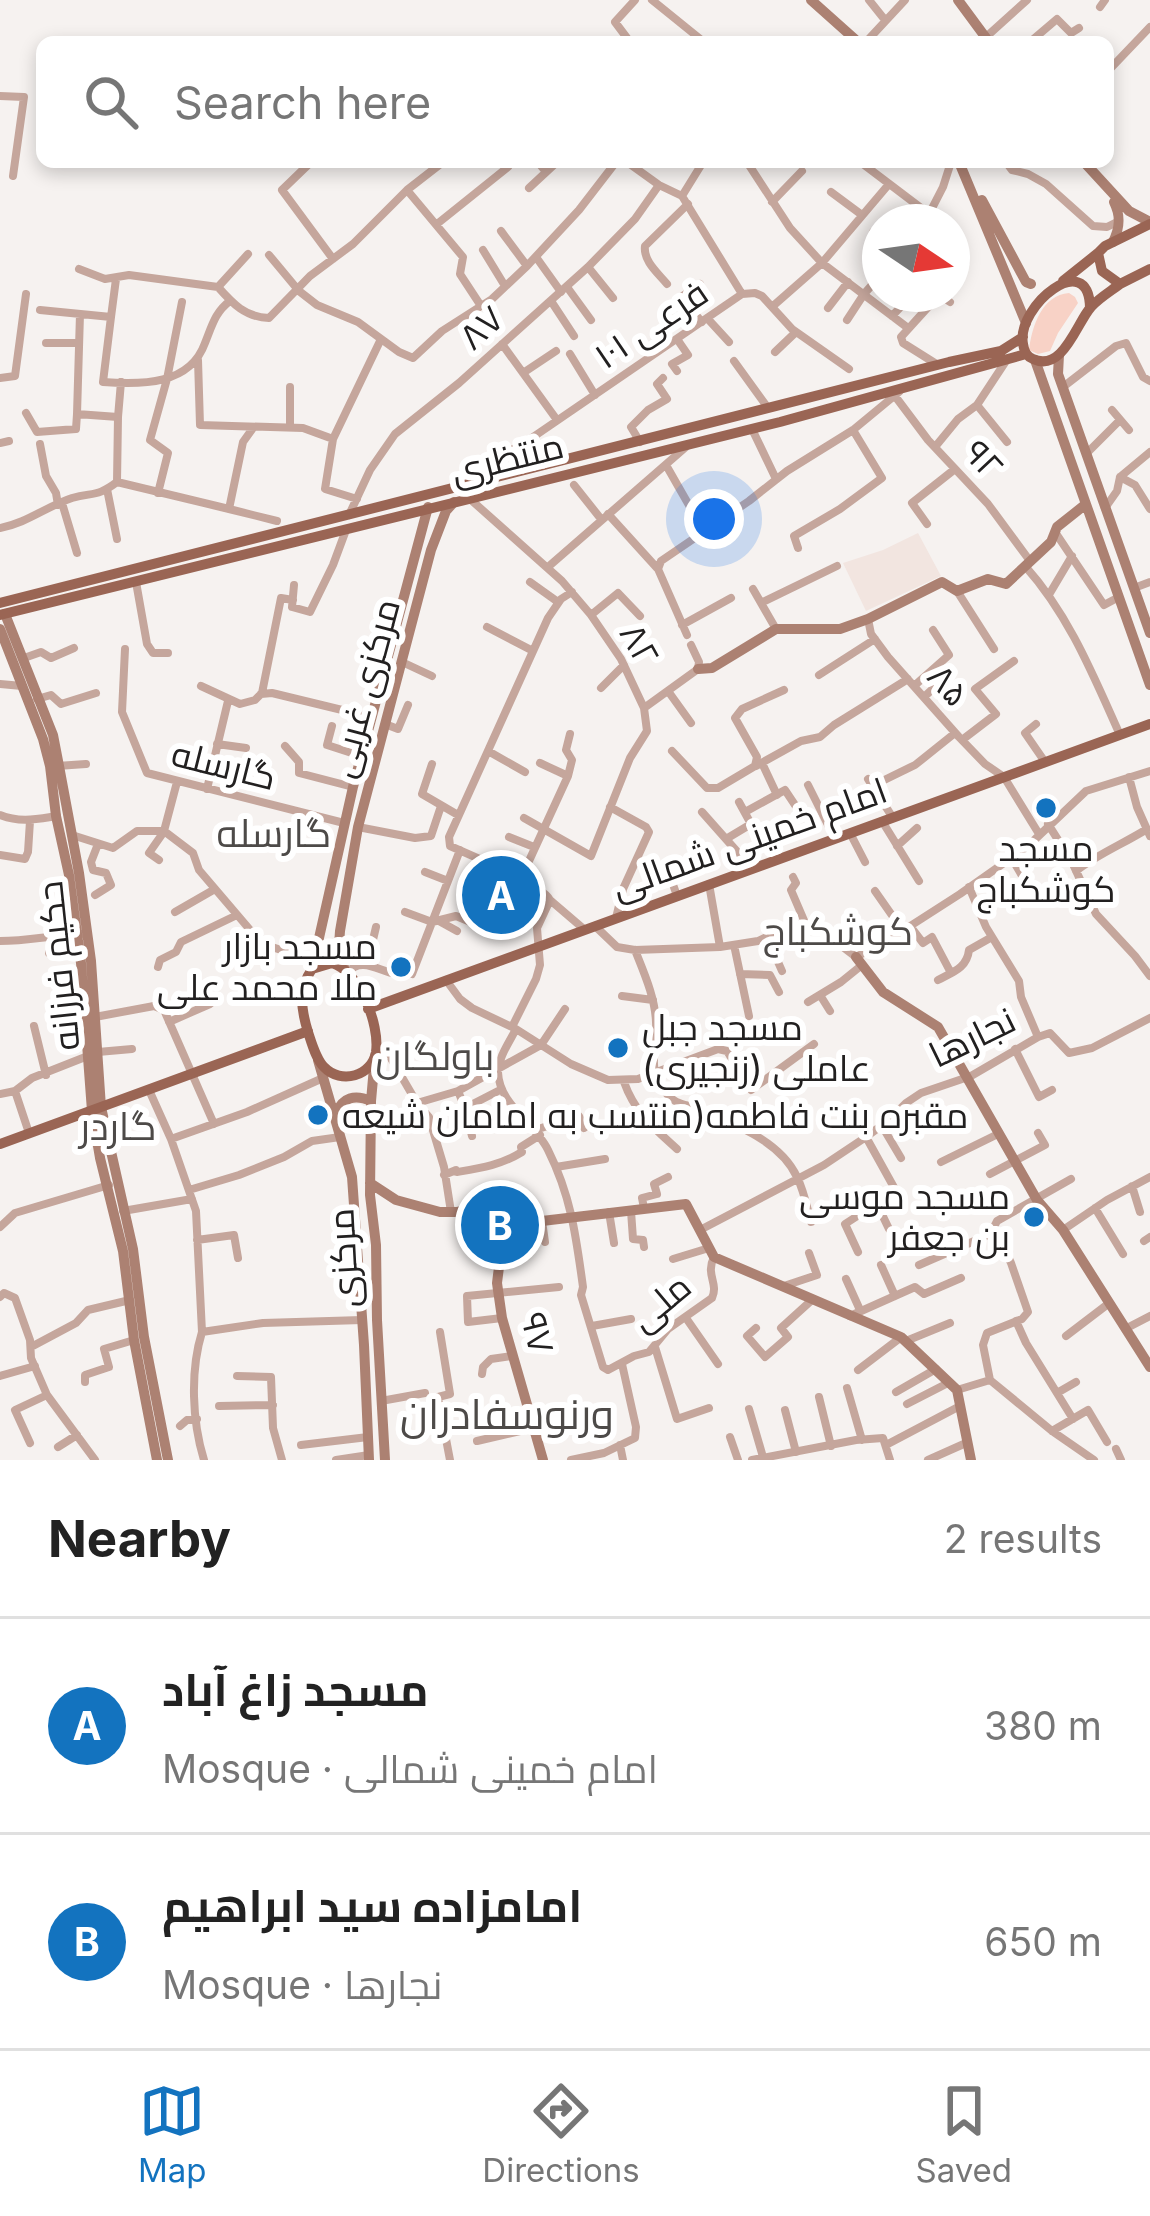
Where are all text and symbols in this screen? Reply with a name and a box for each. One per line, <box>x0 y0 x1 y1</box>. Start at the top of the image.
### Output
search box <box>36 36 1114 168</box>
icon: search <box>78 69 144 135</box>
text: Search here <box>174 75 431 130</box>
north arrow <box>862 204 970 312</box>
street label: فرعی ۱۰۱ <box>586 270 716 378</box>
street label: ۸۷ <box>450 296 512 358</box>
street label: منتظری <box>446 423 568 493</box>
street label: ۹۲ <box>955 430 1013 488</box>
your location <box>684 489 744 549</box>
street label: مرکزی غربی <box>319 594 409 782</box>
street label: ۸۲ <box>611 615 669 673</box>
street label: ۸۵ <box>919 655 979 715</box>
street label: گارسله <box>167 731 281 799</box>
street label: امام خمینی شمالی <box>605 768 894 911</box>
marker: مسجد کوشکباج <box>1033 795 1059 821</box>
district label: گارسله <box>217 809 331 856</box>
place label: مسجد کوشکباج <box>977 826 1115 914</box>
pin: A <box>462 850 540 940</box>
street label: حکیم فرزانه <box>27 879 92 1053</box>
district label: کوشکباج <box>763 907 913 958</box>
place label: مسجد بازار ملا محمد علی <box>157 924 377 1009</box>
marker: مسجد بازار ملا محمد علی <box>388 954 414 980</box>
street label: نجارها <box>922 997 1022 1077</box>
place label: مسجد جبل عاملی (زنجیری) <box>642 1005 871 1090</box>
district label: باولگان <box>376 1032 495 1080</box>
marker: مسجد جبل عاملی (زنجیری) <box>605 1035 631 1061</box>
place label: مقبره بنت فاطمه(منتسب به امامان شیعه <box>342 1093 968 1137</box>
district label: گاردر <box>77 1102 157 1149</box>
marker: مقبره بنت فاطمه(منتسب به امامان شیعه <box>305 1102 331 1128</box>
place label: مسجد موسی بن جعفر <box>799 1174 1010 1259</box>
pin: B <box>461 1180 539 1270</box>
marker: مسجد موسی بن جعفر <box>1021 1204 1047 1230</box>
street label: مرکزی <box>318 1207 368 1309</box>
street label: ملی <box>621 1264 699 1340</box>
street label: ۹۷ <box>512 1308 564 1358</box>
district label: ورنوسفادران <box>400 1388 614 1439</box>
text: Nearby <box>48 1508 231 1569</box>
text: 2 results <box>944 1515 1102 1562</box>
text: مسجد زاغ آباد <box>162 1662 428 1717</box>
text: A <box>72 1702 102 1749</box>
text: 380 m <box>984 1702 1102 1749</box>
text: Mosque · امام خمینی شمالی <box>162 1745 658 1792</box>
text: امامزاده سید ابراهیم <box>162 1878 582 1933</box>
text: B <box>74 1918 100 1965</box>
text: 650 m <box>984 1918 1102 1965</box>
text: Mosque · نجارها <box>162 1961 442 2008</box>
tab: Map <box>138 2078 206 2190</box>
tab: Directions <box>482 2078 640 2190</box>
tab: Saved <box>915 2078 1012 2190</box>

